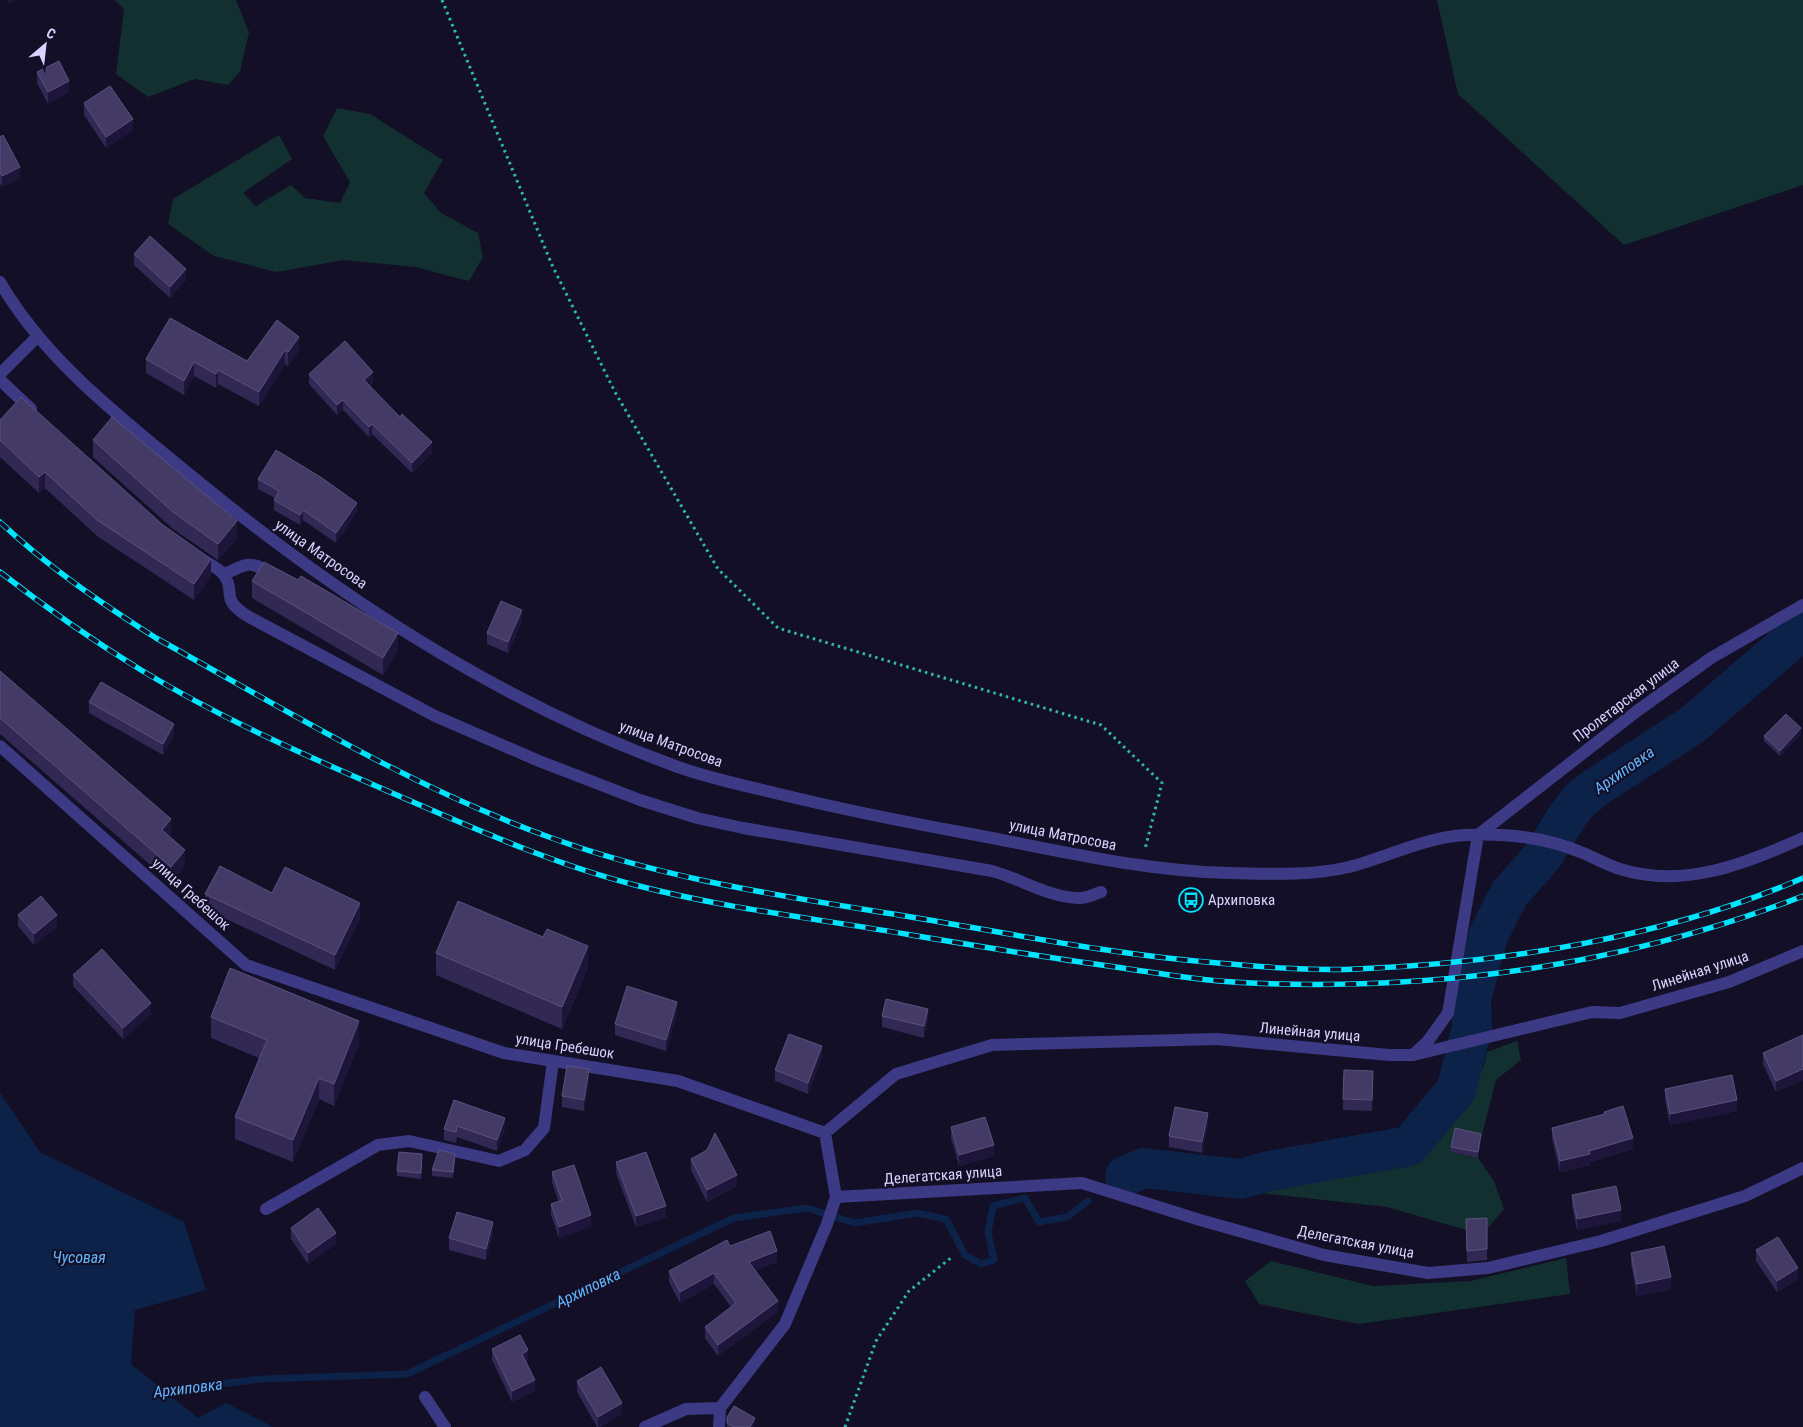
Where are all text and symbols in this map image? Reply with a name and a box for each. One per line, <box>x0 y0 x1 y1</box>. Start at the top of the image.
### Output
north arrow <box>20 20 70 70</box>
text: С <box>44 25 58 42</box>
street label: улица Матросова <box>271 515 371 593</box>
street label: Пролетарская улица <box>1570 654 1682 746</box>
street label: улица Матросова <box>617 717 725 771</box>
water label: Архиповка <box>1589 742 1658 798</box>
street label: улица Матросова <box>1008 816 1118 854</box>
street label: улица Гребешок <box>148 854 234 934</box>
bus stop icon: Архиповка <box>1178 887 1204 913</box>
place label: Архиповка <box>1208 891 1275 909</box>
street label: Линейная улица <box>1649 947 1751 995</box>
street label: Линейная улица <box>1259 1019 1361 1045</box>
street label: улица Гребешок <box>514 1029 616 1063</box>
street label: Делегатская улица <box>883 1162 1003 1188</box>
street label: Делегатская улица <box>1296 1222 1416 1262</box>
water label: Чусовая <box>52 1248 106 1267</box>
water label: Архиповка <box>552 1264 623 1312</box>
water label: Архиповка <box>151 1374 224 1402</box>

